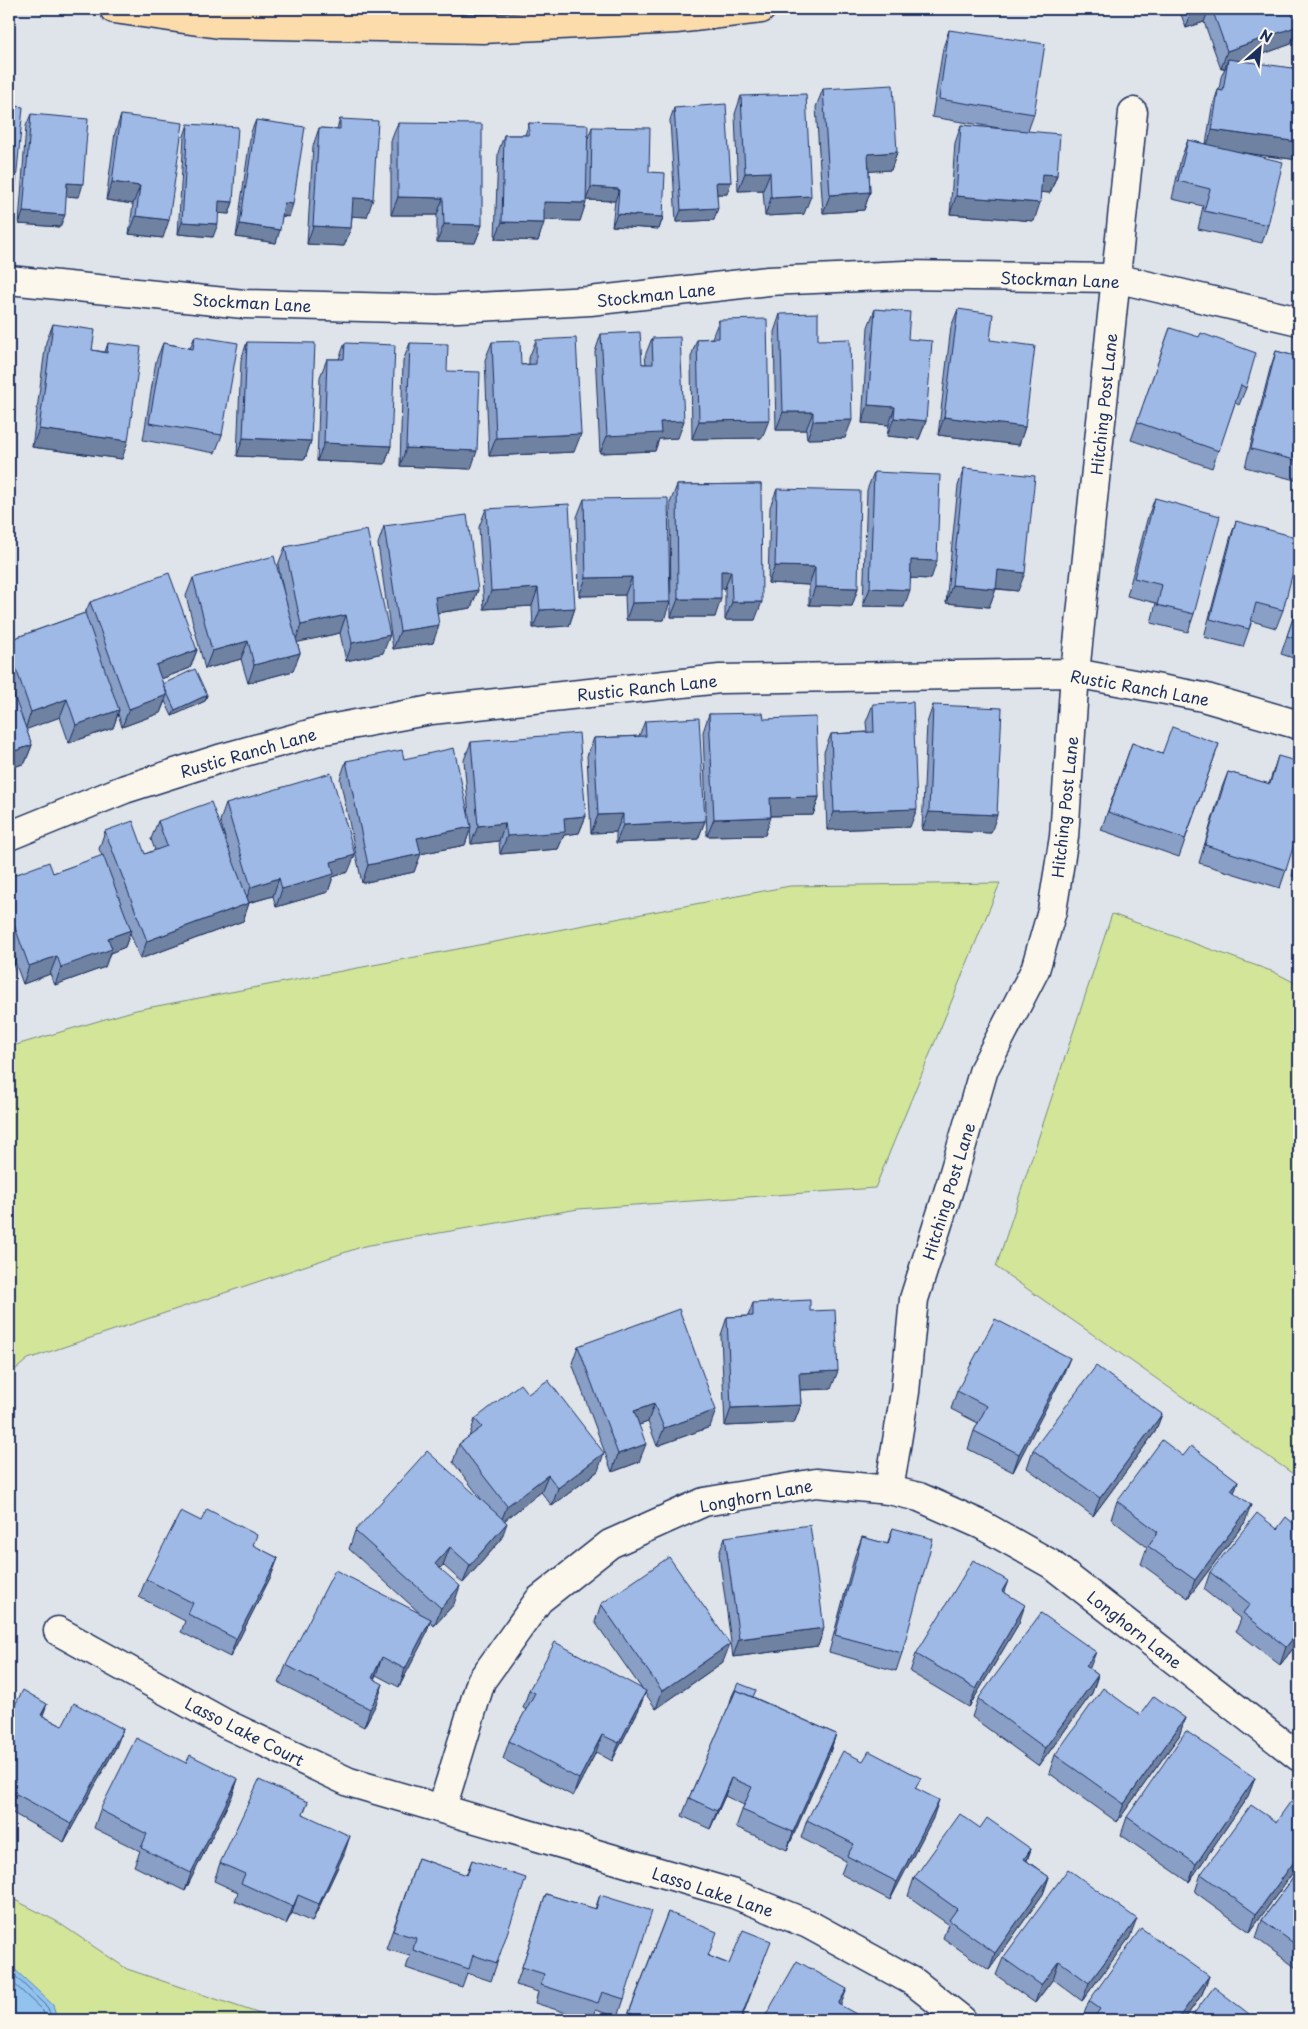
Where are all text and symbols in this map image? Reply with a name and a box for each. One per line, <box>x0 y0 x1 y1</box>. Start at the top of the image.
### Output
north arrow <box>1236 22 1286 72</box>
text: N <box>1256 24 1276 48</box>
street label: Stockman Lane <box>1000 265 1120 293</box>
street label: Stockman Lane <box>595 276 717 312</box>
street label: Stockman Lane <box>192 287 312 317</box>
street label: Hitching Post Lane <box>1084 332 1122 476</box>
street label: Rustic Ranch Lane <box>1068 663 1212 711</box>
street label: Rustic Ranch Lane <box>576 668 718 706</box>
street label: Rustic Ranch Lane <box>177 721 319 783</box>
street label: Hitching Post Lane <box>1045 735 1083 879</box>
street label: Hitching Post Lane <box>916 1119 980 1263</box>
street label: Longhorn Lane <box>697 1472 815 1518</box>
street label: Longhorn Lane <box>1082 1584 1188 1674</box>
street label: Lasso Lake Court <box>181 1691 309 1772</box>
street label: Lasso Lake Lane <box>649 1860 777 1922</box>

